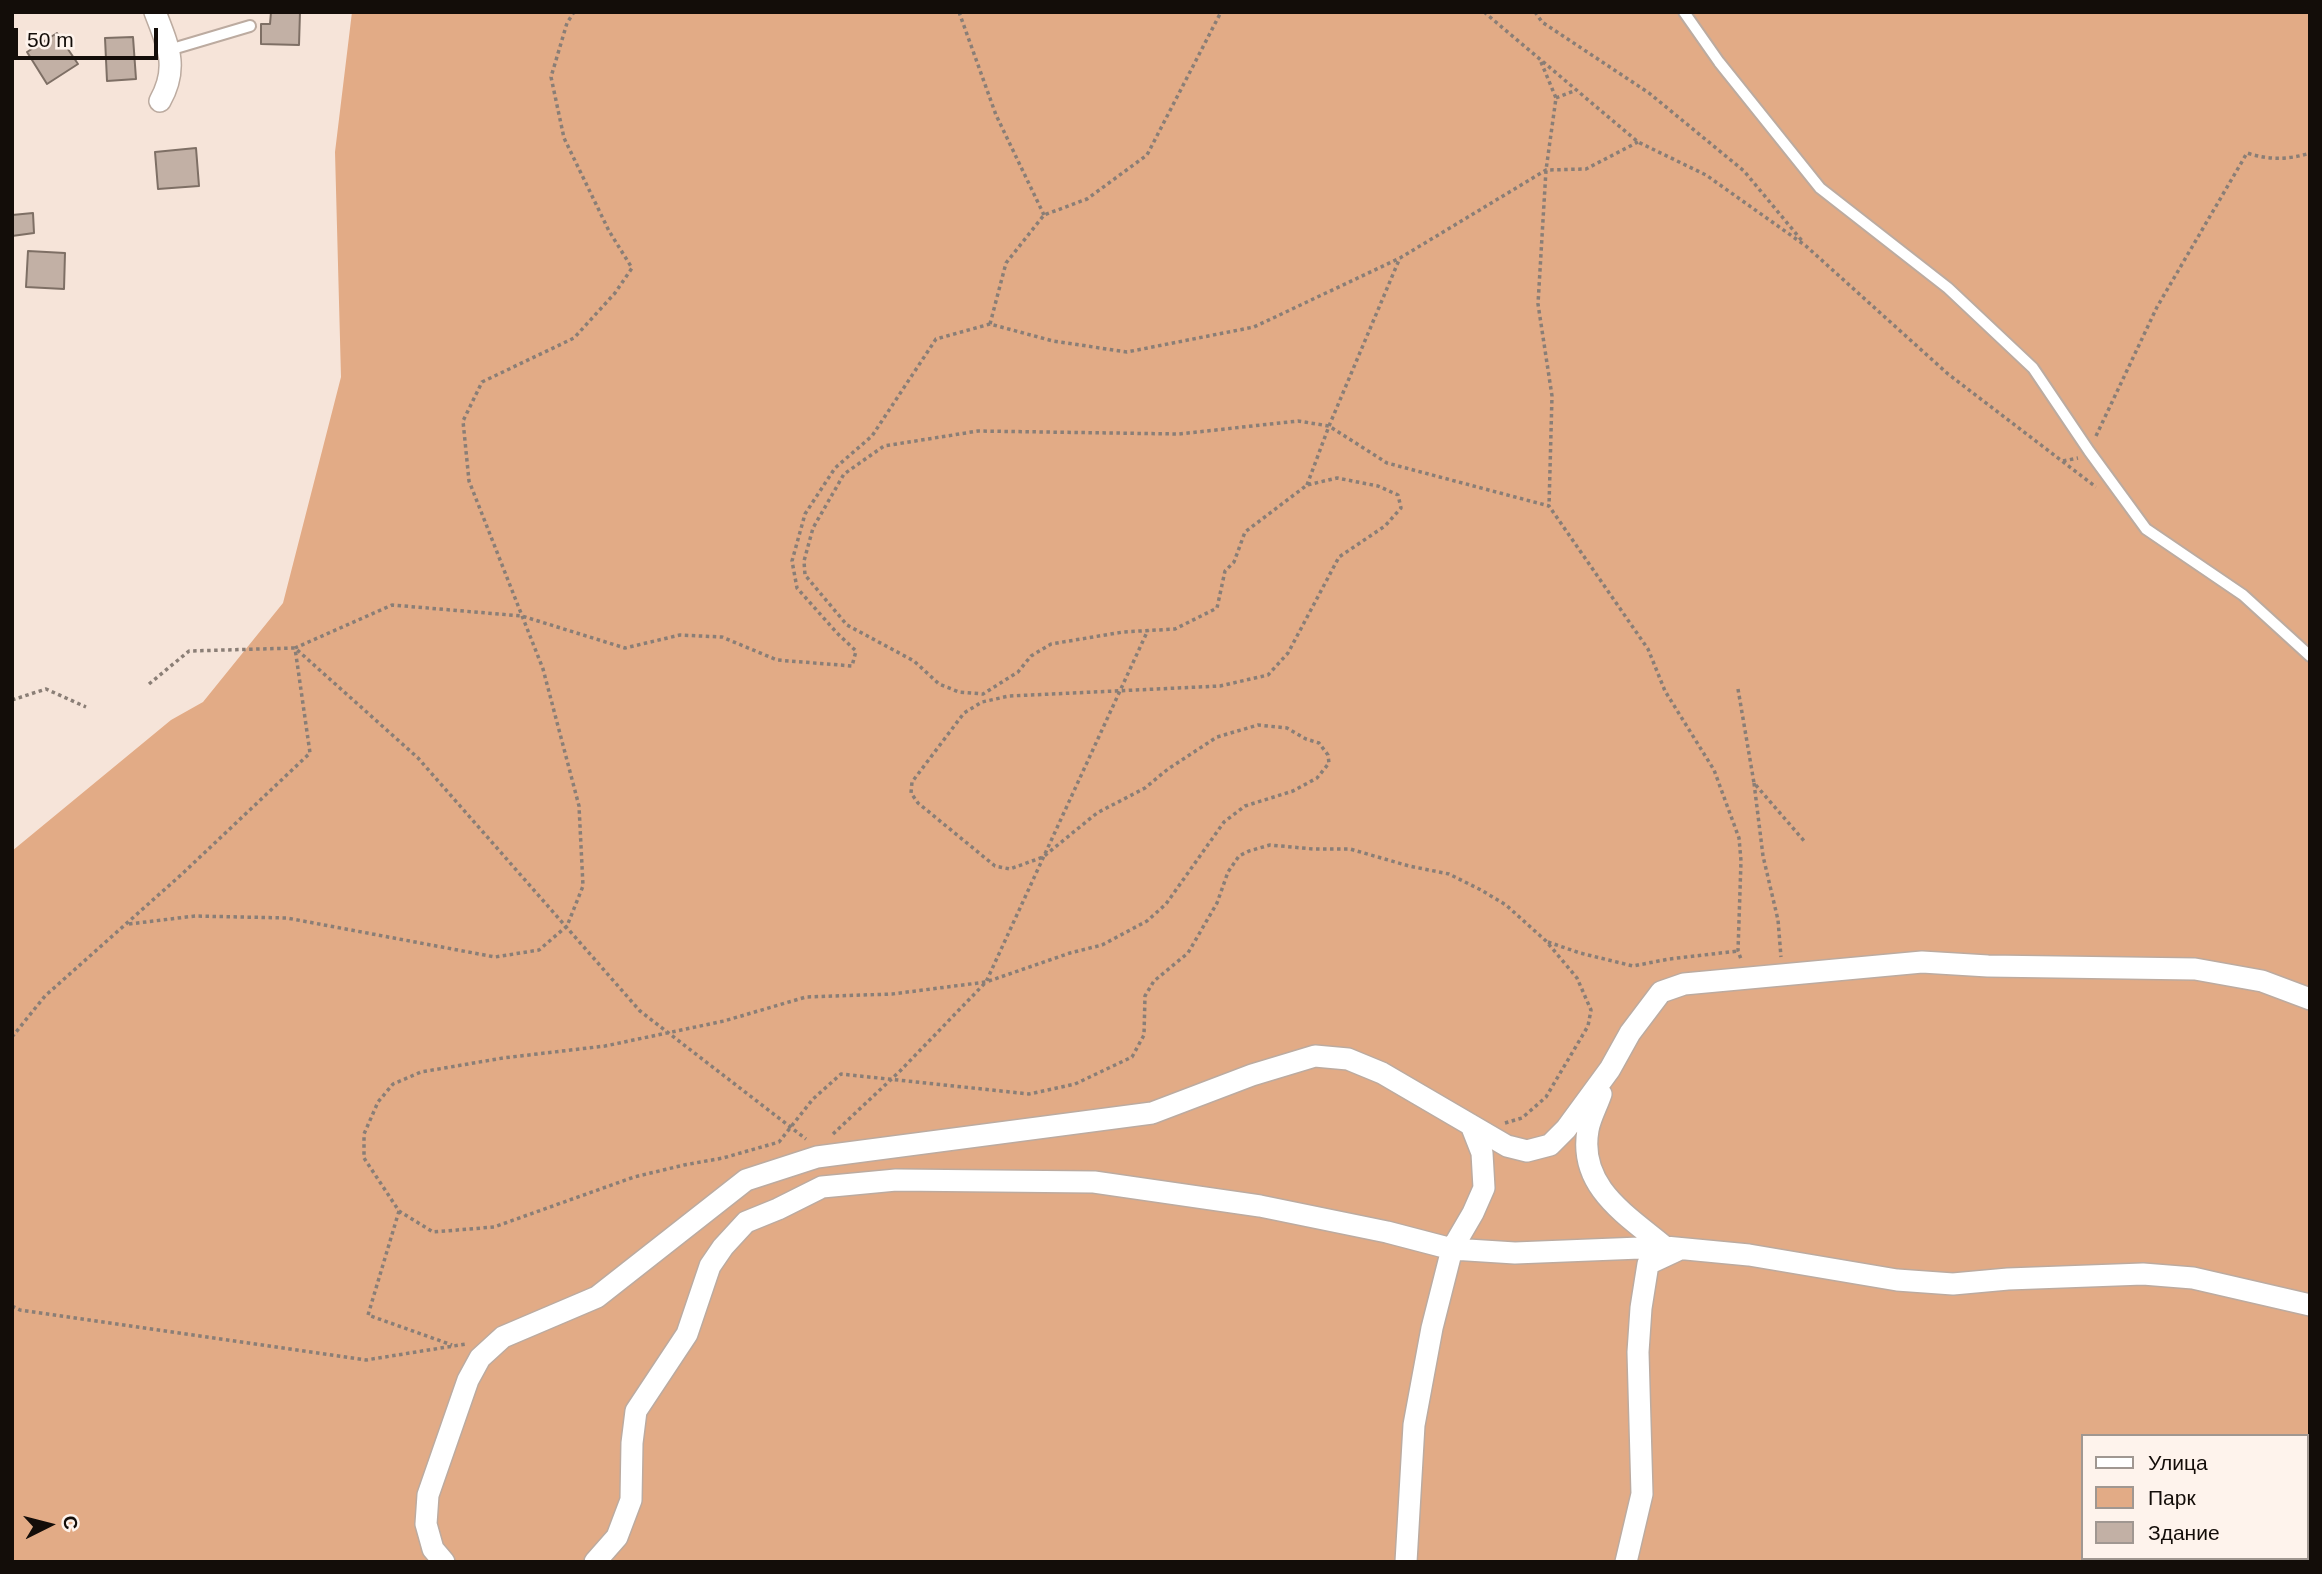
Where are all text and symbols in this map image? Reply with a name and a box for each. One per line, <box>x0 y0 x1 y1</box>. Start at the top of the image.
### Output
scale bar <box>18 14 161 58</box>
text: 50 m <box>27 28 74 51</box>
legend <box>2080 1434 2308 1560</box>
text: Улица <box>2148 1451 2208 1474</box>
text: Парк <box>2148 1486 2196 1509</box>
north arrow <box>14 1490 84 1560</box>
text: С <box>59 1515 82 1531</box>
text: Здание <box>2148 1521 2220 1544</box>

